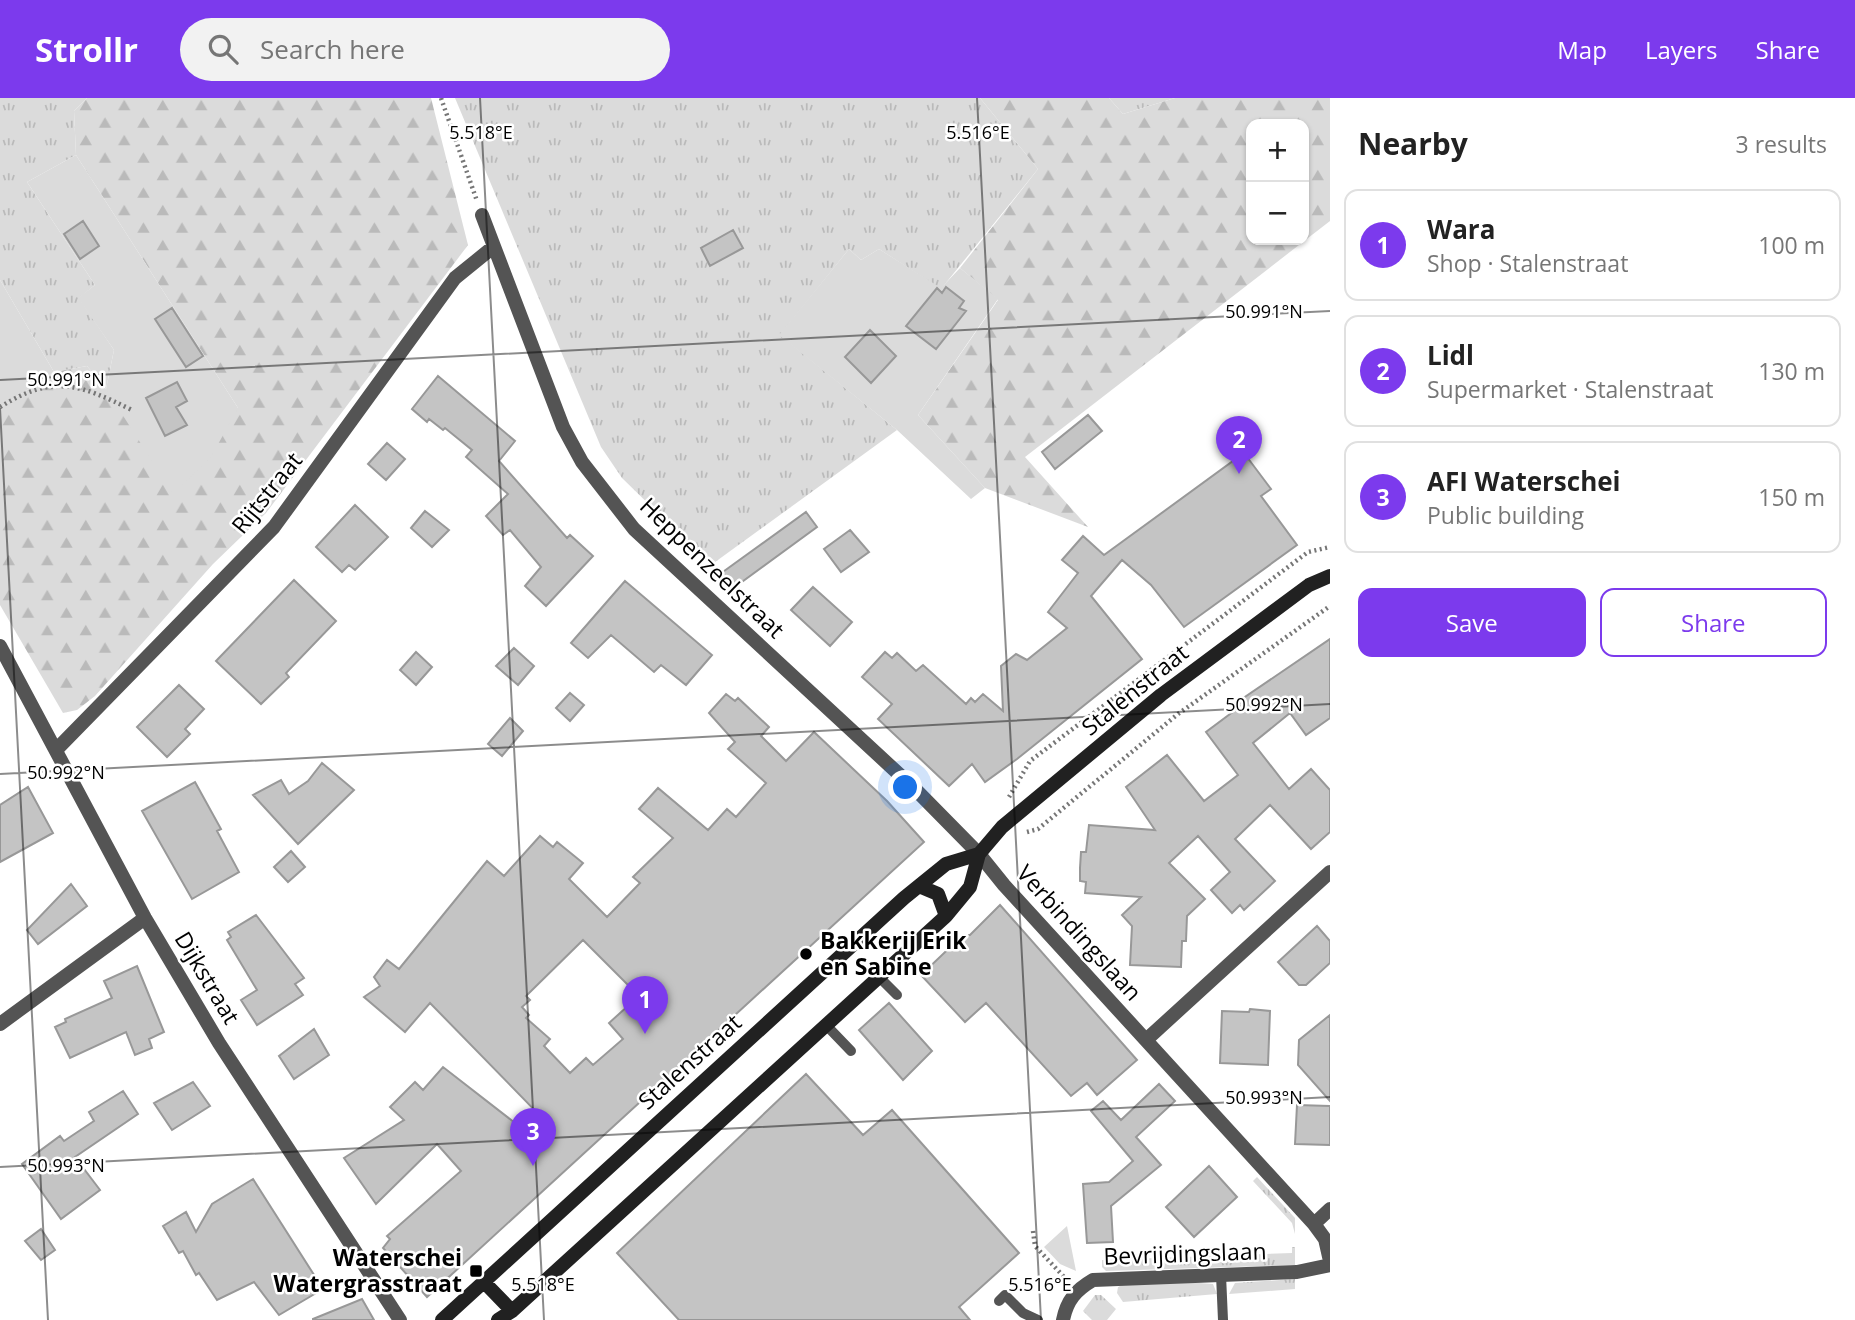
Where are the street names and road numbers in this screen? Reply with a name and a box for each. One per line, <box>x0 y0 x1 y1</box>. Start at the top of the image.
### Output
street label: Rijtstraat <box>223 445 309 540</box>
street label: Heppenzeelstraat <box>633 490 792 645</box>
street label: Stalenstraat <box>1074 636 1194 742</box>
street label: Verbindingslaan <box>1010 857 1149 1007</box>
street label: Dijkstraat <box>168 925 248 1030</box>
street label: Stalenstraat <box>631 1006 748 1116</box>
street label: Bevrijdingslaan <box>1103 1234 1267 1272</box>

